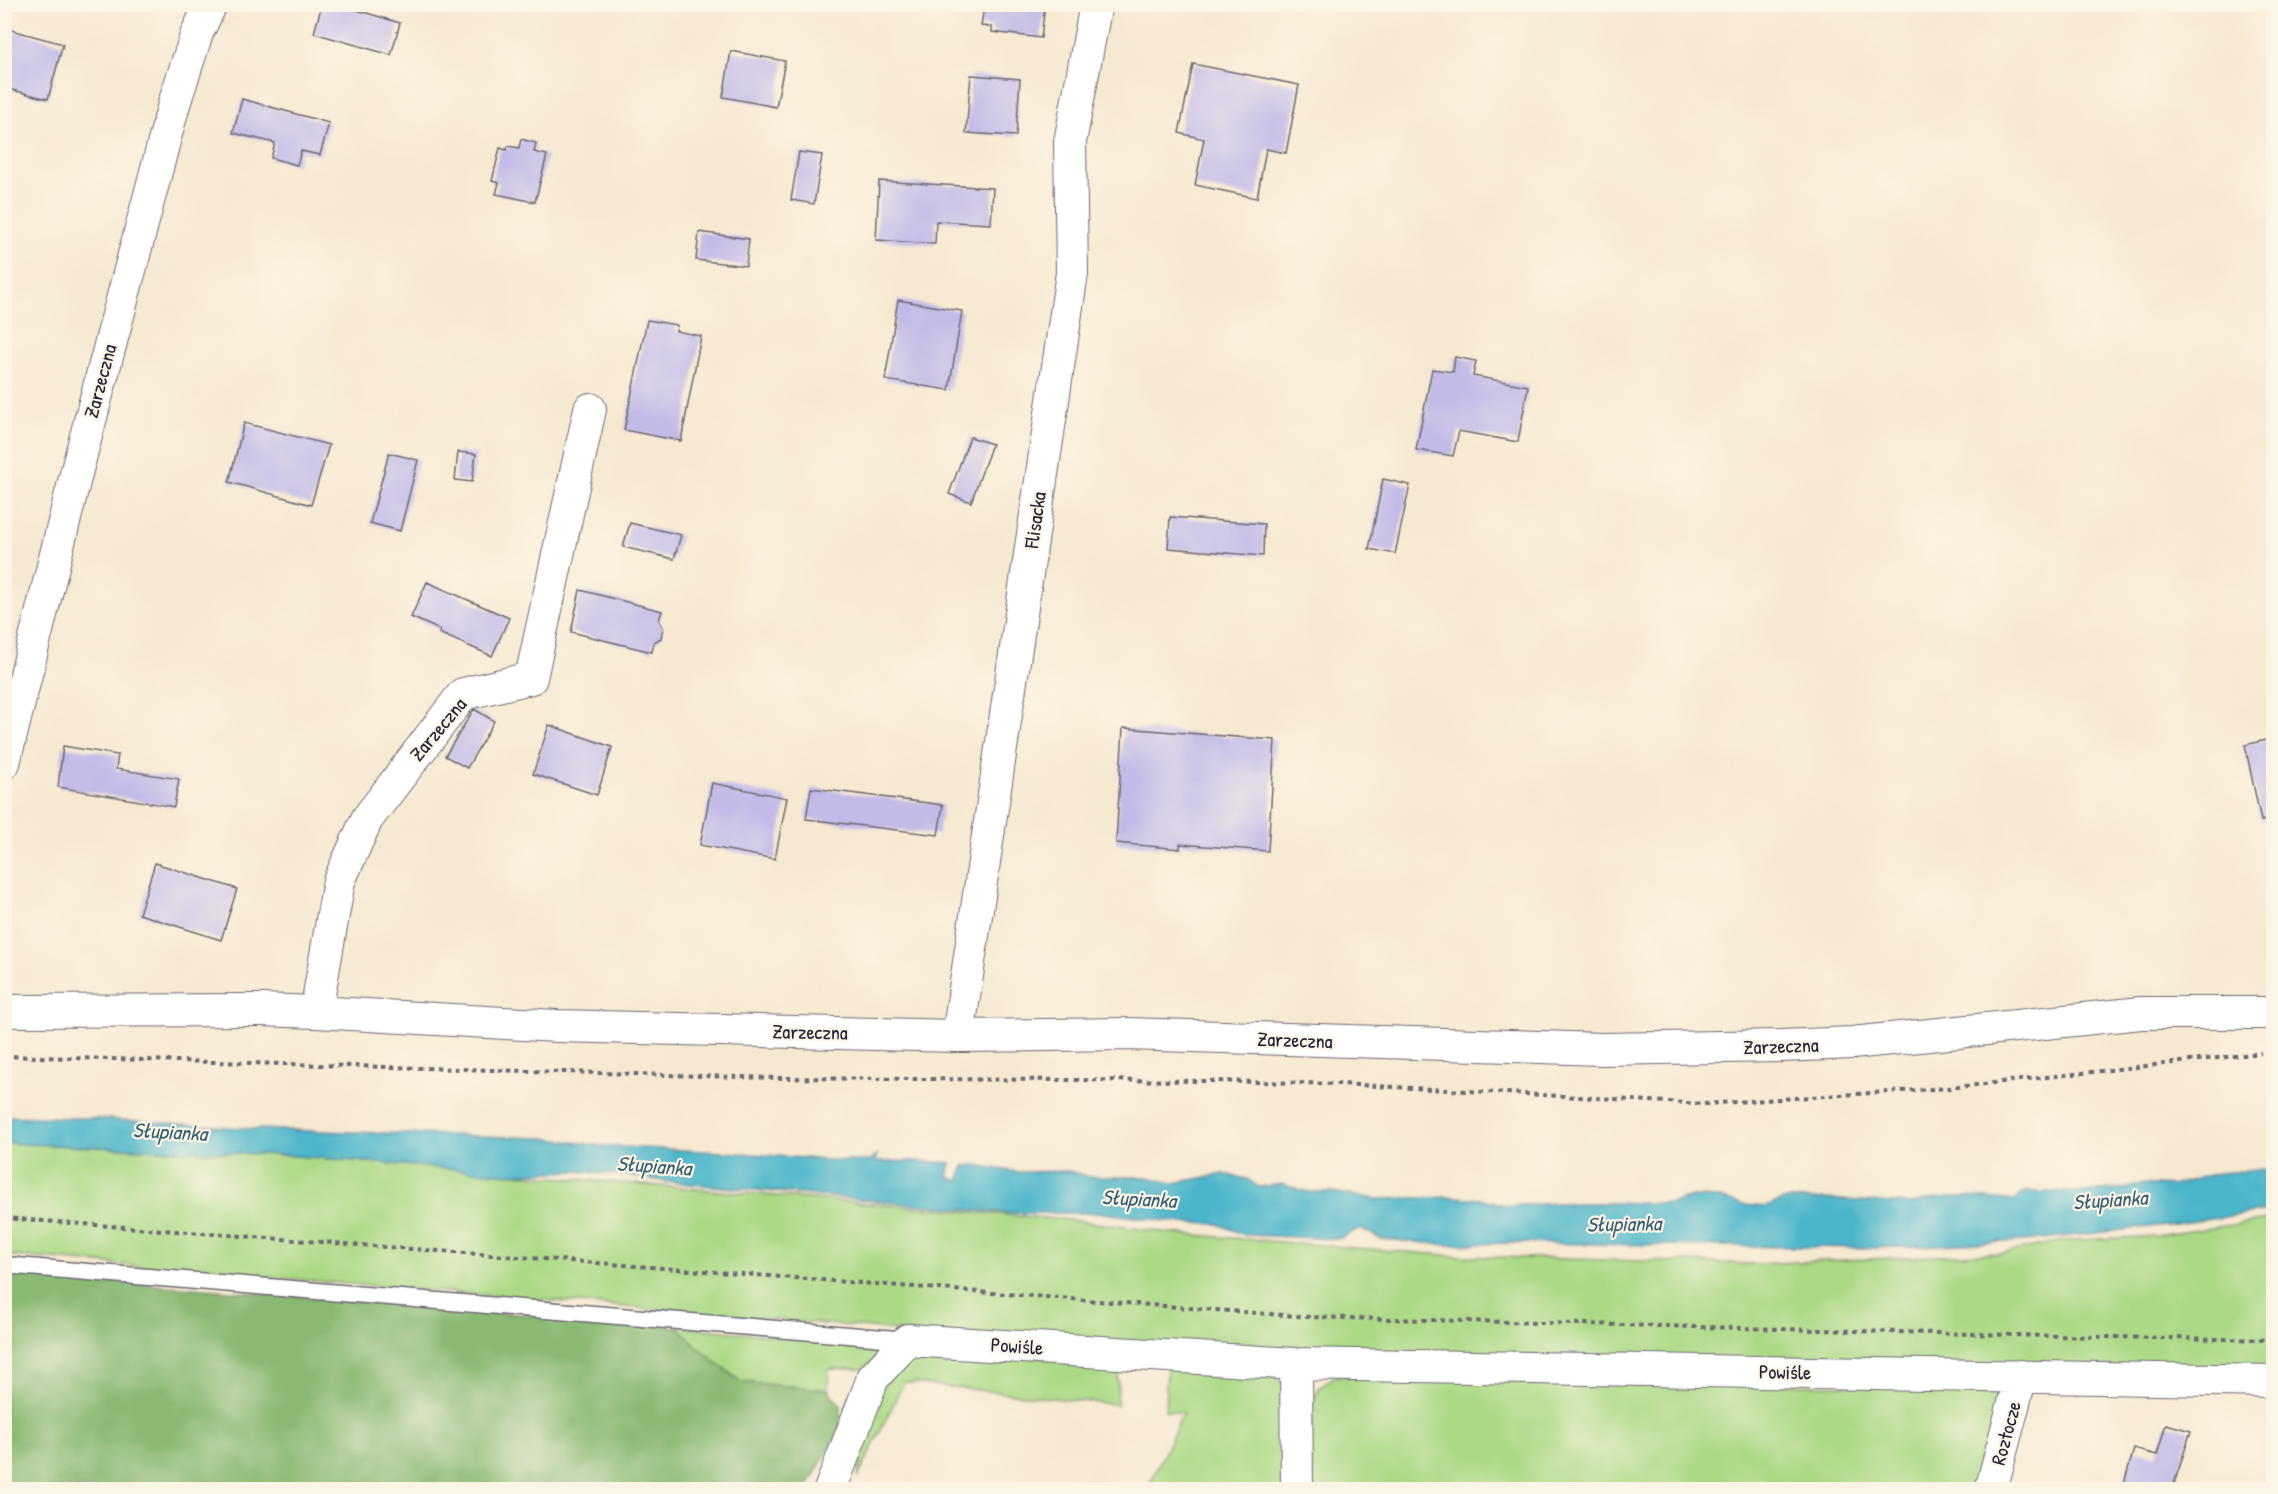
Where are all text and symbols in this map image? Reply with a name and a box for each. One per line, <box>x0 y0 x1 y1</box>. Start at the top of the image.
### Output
street label: Zarzeczna <box>77 341 122 421</box>
street label: Flisacka <box>1017 490 1052 551</box>
street label: Zarzeczna <box>403 691 472 766</box>
street label: Zarzeczna <box>772 1017 848 1046</box>
street label: Zarzeczna <box>1257 1025 1333 1054</box>
street label: Zarzeczna <box>1743 1031 1819 1060</box>
water label: Słupianka <box>132 1115 211 1148</box>
water label: Słupianka <box>616 1148 695 1183</box>
water label: Słupianka <box>1101 1182 1180 1215</box>
water label: Słupianka <box>2072 1182 2151 1217</box>
water label: Słupianka <box>1587 1208 1664 1239</box>
street label: Powiśle <box>990 1330 1044 1361</box>
street label: Powiśle <box>1759 1358 1811 1385</box>
street label: Roztocze <box>1984 1398 2027 1468</box>

